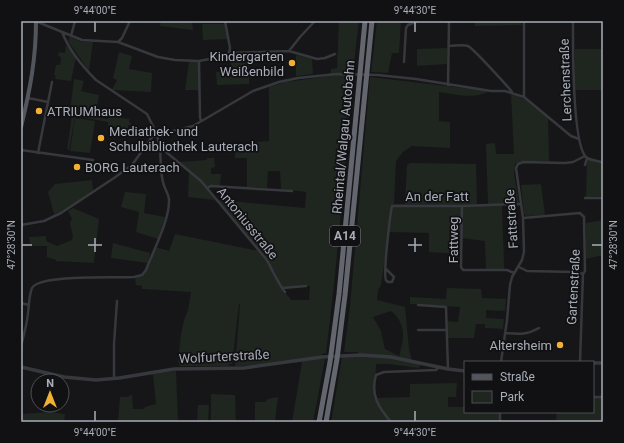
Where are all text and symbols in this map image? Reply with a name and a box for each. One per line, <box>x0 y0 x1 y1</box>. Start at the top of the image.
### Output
text: 9°44'00"E <box>74 5 117 16</box>
text: 9°44'30"E <box>394 5 437 16</box>
street label: Lerchenstraße <box>557 38 574 122</box>
place label: Kindergarten Weißenbild <box>210 49 284 79</box>
marker: Kindergarten Weißenbild <box>287 58 297 68</box>
street label: Rheintal/Walgau Autobahn <box>329 59 358 215</box>
place label: ATRIUMhaus <box>47 104 122 119</box>
marker: ATRIUMhaus <box>34 106 44 116</box>
place label: Mediathek- und Schulbibliothek Lauterach <box>109 124 258 154</box>
marker: Mediathek- und Schulbibliothek Lauterach <box>96 133 106 143</box>
place label: BORG Lauterach <box>85 160 180 175</box>
marker: BORG Lauterach <box>72 162 82 172</box>
street label: Antoniusstraße <box>214 184 281 262</box>
street label: An der Fatt <box>405 189 469 204</box>
street label: Fattstraße <box>502 189 521 249</box>
street label: Fattweg <box>446 217 461 263</box>
text: 47°28'30"N <box>6 220 17 270</box>
text: 47°28'30"N <box>608 220 619 270</box>
road number: A14 <box>330 226 360 246</box>
street label: Gartenstraße <box>564 249 583 325</box>
place label: Altersheim <box>489 338 552 353</box>
marker: Altersheim <box>555 340 565 350</box>
street label: Wolfurterstraße <box>178 347 270 366</box>
legend <box>464 361 594 413</box>
text: Straße <box>500 370 535 384</box>
north arrow <box>30 373 70 413</box>
text: N <box>46 377 54 390</box>
text: Park <box>500 390 525 404</box>
text: 9°44'00"E <box>74 427 117 438</box>
text: 9°44'30"E <box>394 427 437 438</box>

